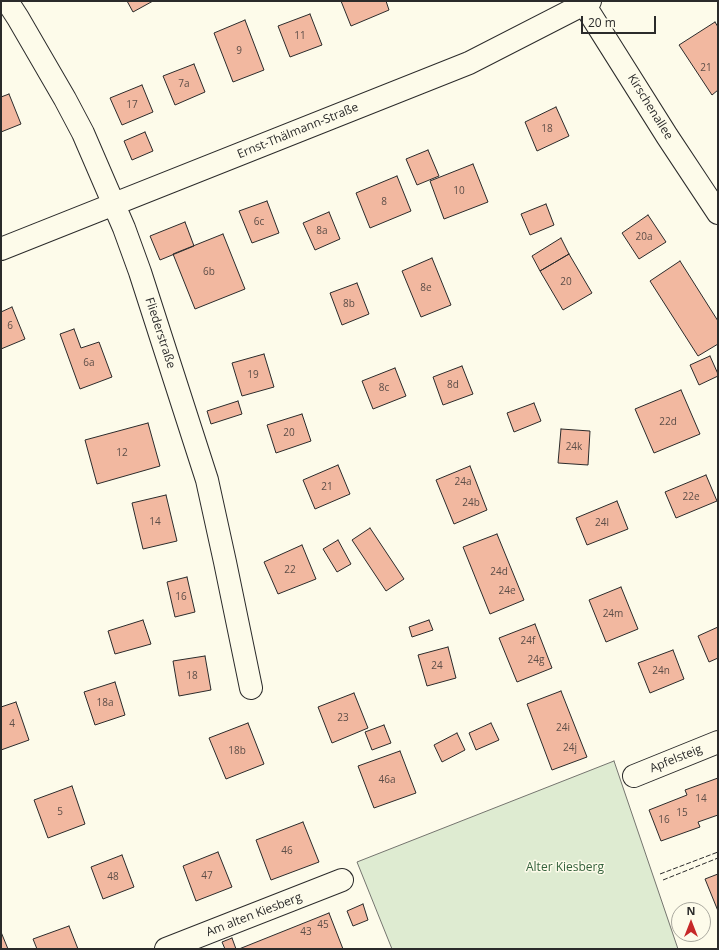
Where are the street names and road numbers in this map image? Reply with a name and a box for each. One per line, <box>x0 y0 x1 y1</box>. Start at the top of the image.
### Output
street label: Kirschenallee <box>624 72 676 142</box>
street label: Ernst-Thälmann-Straße <box>235 100 361 162</box>
street label: Fliederstraße <box>142 296 178 370</box>
street label: Apfelsteig <box>648 742 704 776</box>
street label: Am alten Kiesberg <box>204 890 304 940</box>

